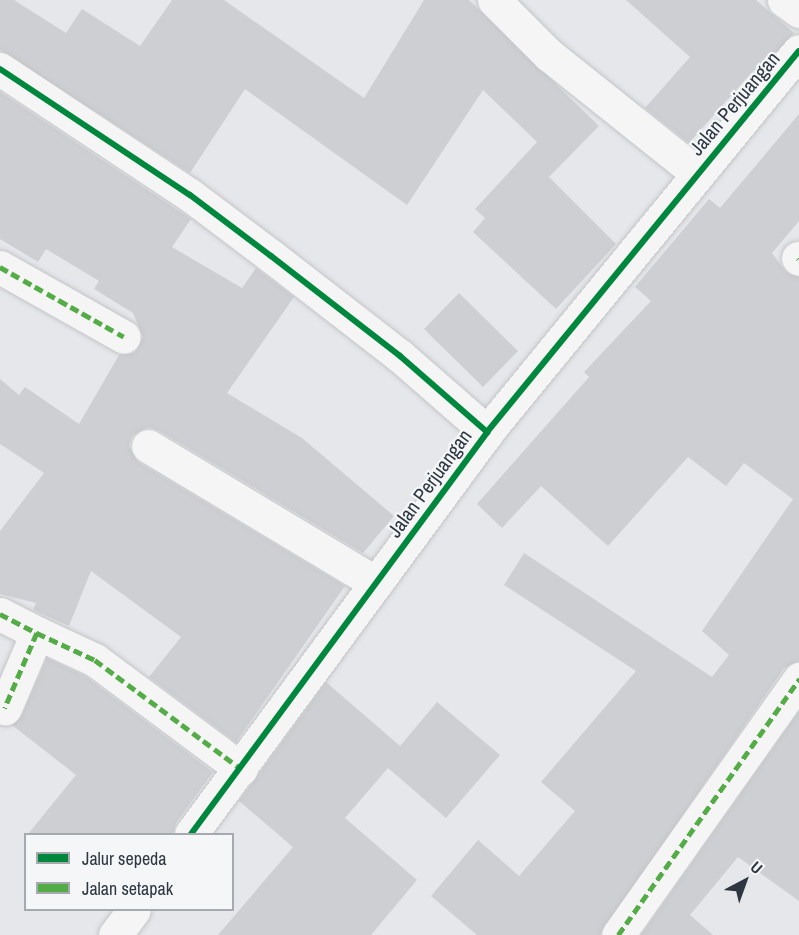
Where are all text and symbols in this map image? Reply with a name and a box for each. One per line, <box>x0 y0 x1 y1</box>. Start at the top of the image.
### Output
street label: Jalan Perjuangan <box>684 46 784 160</box>
street label: Jalan Perjuangan <box>382 424 476 542</box>
legend <box>24 833 234 911</box>
text: Jalur sepeda <box>82 846 167 871</box>
north arrow <box>715 851 775 911</box>
text: U <box>746 856 768 879</box>
text: Jalan setapak <box>82 876 173 901</box>

